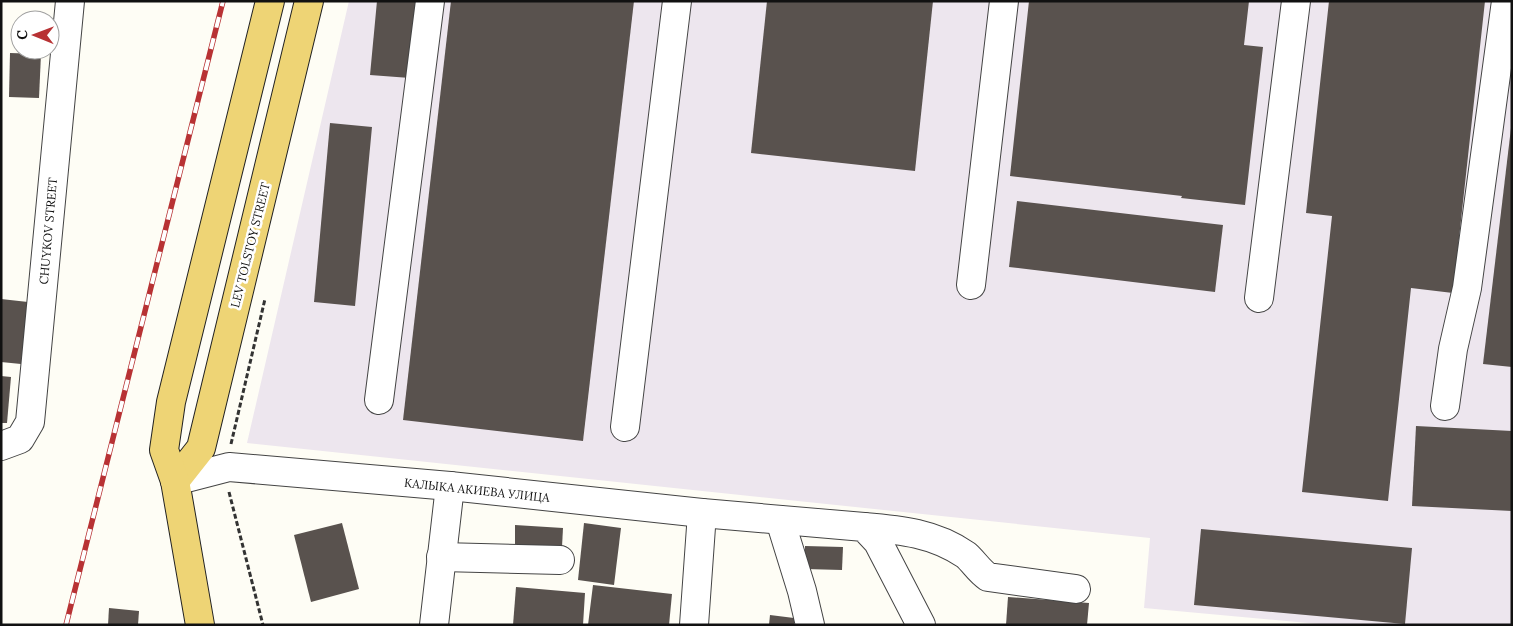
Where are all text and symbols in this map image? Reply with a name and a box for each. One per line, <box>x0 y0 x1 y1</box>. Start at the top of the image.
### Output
north arrow <box>10 10 60 60</box>
text: С <box>13 29 31 40</box>
street label: CHUYKOV STREET <box>36 177 60 285</box>
street label: LEV TOLSTOY STREET <box>227 180 273 309</box>
street label: КАЛЫКА АКИЕВА УЛИЦА <box>403 475 551 505</box>

